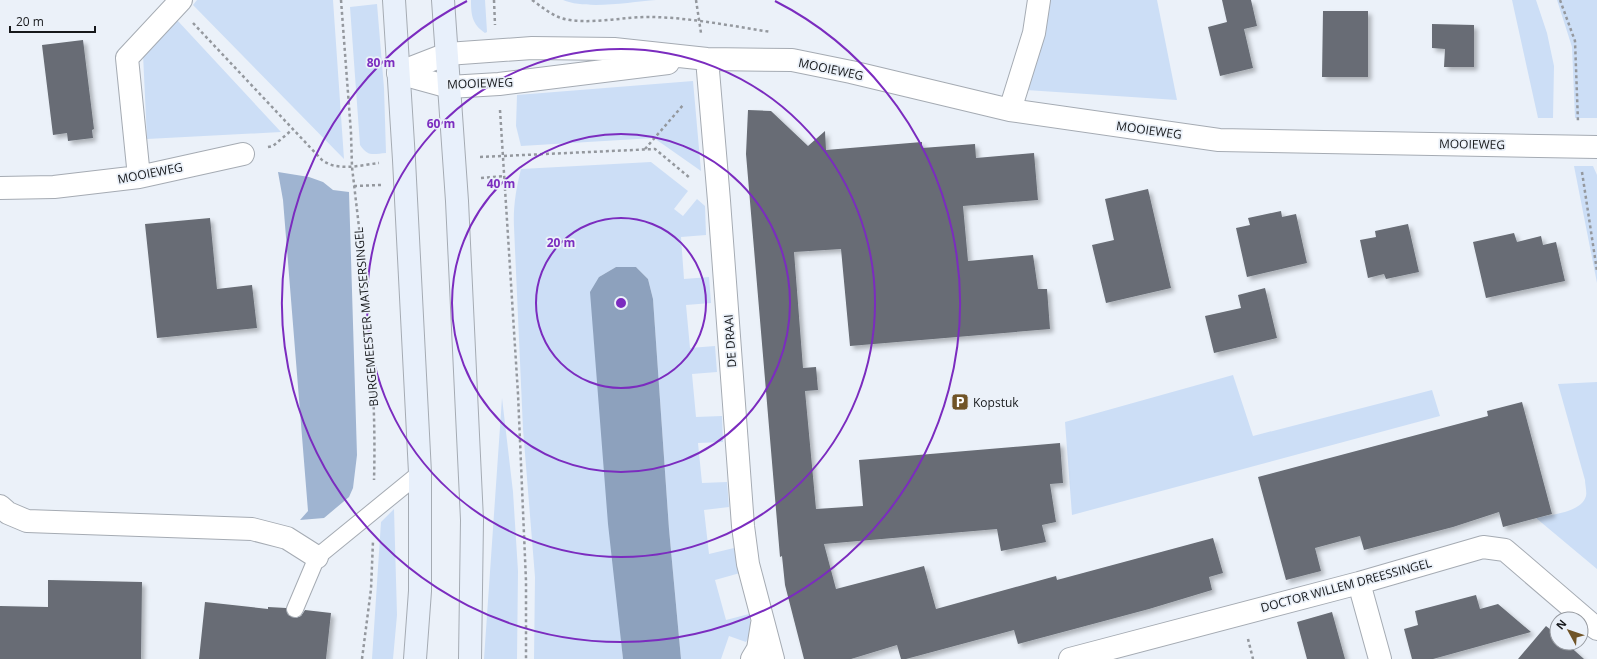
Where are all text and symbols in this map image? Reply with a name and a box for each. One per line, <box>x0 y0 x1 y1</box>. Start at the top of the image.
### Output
scale bar <box>10 8 95 34</box>
text: 20 m <box>16 13 44 30</box>
text: 80 m <box>367 54 395 71</box>
street label: MOOIEWEG <box>797 54 865 84</box>
street label: MOOIEWEG <box>447 73 513 93</box>
text: 60 m <box>427 115 455 132</box>
street label: MOOIEWEG <box>1115 117 1183 143</box>
street label: MOOIEWEG <box>1439 135 1505 153</box>
street label: MOOIEWEG <box>116 158 184 188</box>
text: 40 m <box>487 175 515 192</box>
street label: BURGEMEESTER MATSERSINGEL <box>350 227 382 407</box>
text: 20 m <box>547 234 575 251</box>
centre of rings <box>614 296 628 310</box>
street label: DE DRAAI <box>720 314 740 368</box>
parking icon: Kopstuk <box>950 392 970 412</box>
place label: Kopstuk <box>973 394 1019 411</box>
street label: DOCTOR WILLEM DREESSINGEL <box>1259 554 1433 616</box>
north arrow <box>1549 611 1589 651</box>
text: N <box>1552 616 1570 633</box>

